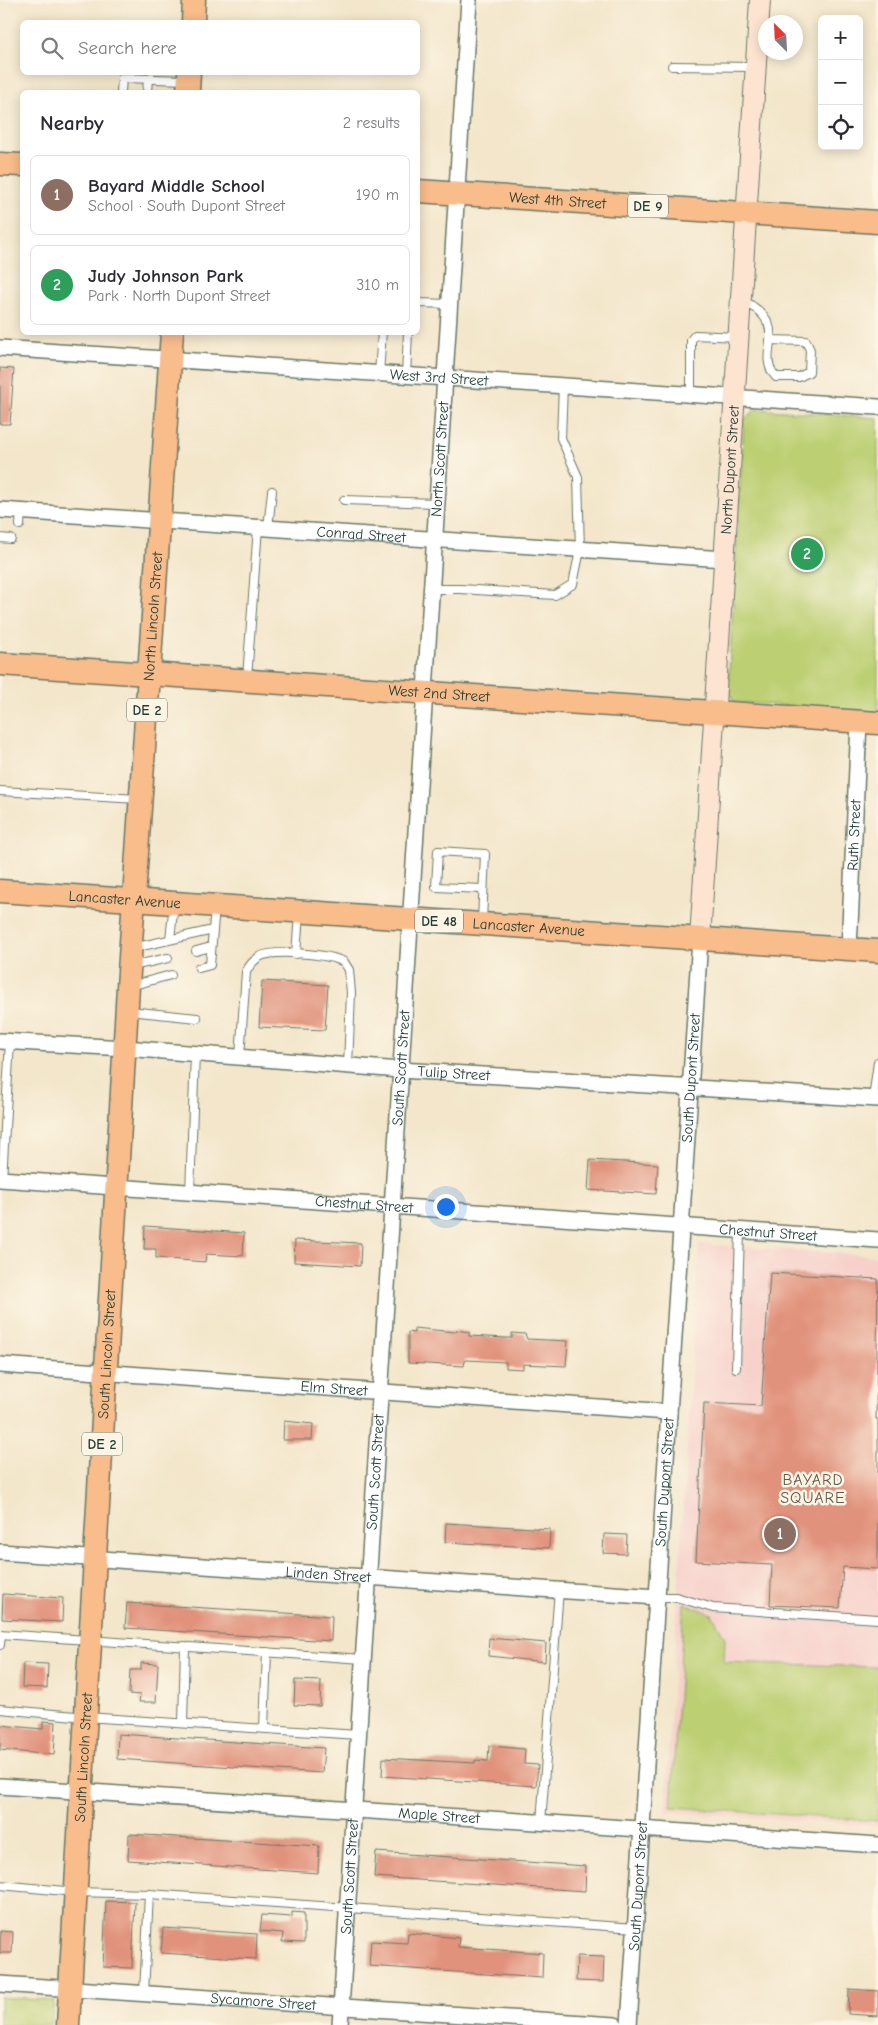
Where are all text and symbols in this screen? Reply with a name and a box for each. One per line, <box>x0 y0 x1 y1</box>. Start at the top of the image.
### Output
north arrow <box>758 15 803 60</box>
map controls <box>818 15 863 150</box>
button: + <box>818 15 863 60</box>
search box <box>20 20 420 75</box>
icon: search <box>38 34 66 62</box>
text: Search here <box>78 37 177 59</box>
button: − <box>818 60 863 105</box>
button: locate <box>818 105 863 150</box>
text: Nearby <box>40 111 104 135</box>
text: 2 results <box>343 114 400 132</box>
text: Bayard Middle School <box>88 175 265 197</box>
text: 1 <box>54 186 60 204</box>
text: 190 m <box>356 186 399 204</box>
street label: West 4th Street <box>509 188 608 213</box>
road number: DE 9 <box>628 195 668 218</box>
text: School · South Dupont Street <box>88 197 285 215</box>
text: Judy Johnson Park <box>88 265 243 287</box>
text: 2 <box>53 276 61 294</box>
text: 310 m <box>356 276 399 294</box>
text: Park · North Dupont Street <box>88 287 270 305</box>
street label: West 3rd Street <box>389 365 490 390</box>
street label: North Scott Street <box>427 400 452 517</box>
street label: North Dupont Street <box>717 404 743 535</box>
street label: Conrad Street <box>316 522 407 546</box>
pin: 2 <box>791 535 823 573</box>
street label: North Lincoln Street <box>140 551 166 682</box>
street label: West 2nd Street <box>388 681 491 706</box>
road number: DE 2 <box>127 698 167 722</box>
street label: Ruth Street <box>843 798 865 871</box>
street label: Lancaster Avenue <box>68 887 182 912</box>
road number: DE 48 <box>415 909 463 932</box>
street label: Lancaster Avenue <box>472 914 586 940</box>
street label: South Scott Street <box>388 1009 414 1126</box>
street label: South Dupont Street <box>678 1012 704 1143</box>
street label: Tulip Street <box>417 1062 491 1084</box>
street label: Chestnut Street <box>315 1192 414 1217</box>
your location <box>433 1194 459 1220</box>
street label: Chestnut Street <box>719 1220 818 1245</box>
street label: South Lincoln Street <box>94 1288 120 1419</box>
street label: Elm Street <box>300 1377 369 1400</box>
street label: South Scott Street <box>363 1413 388 1530</box>
street label: South Dupont Street <box>651 1416 678 1547</box>
road number: DE 2 <box>82 1432 122 1456</box>
district label: BAYARD SQUARE <box>780 1471 846 1507</box>
pin: 1 <box>764 1515 796 1553</box>
street label: Linden Street <box>285 1563 372 1586</box>
street label: South Lincoln Street <box>71 1691 96 1823</box>
street label: Maple Street <box>398 1804 481 1827</box>
street label: South Scott Street <box>337 1817 362 1935</box>
street label: South Dupont Street <box>625 1820 651 1951</box>
street label: Sycamore Street <box>210 1989 318 2014</box>

